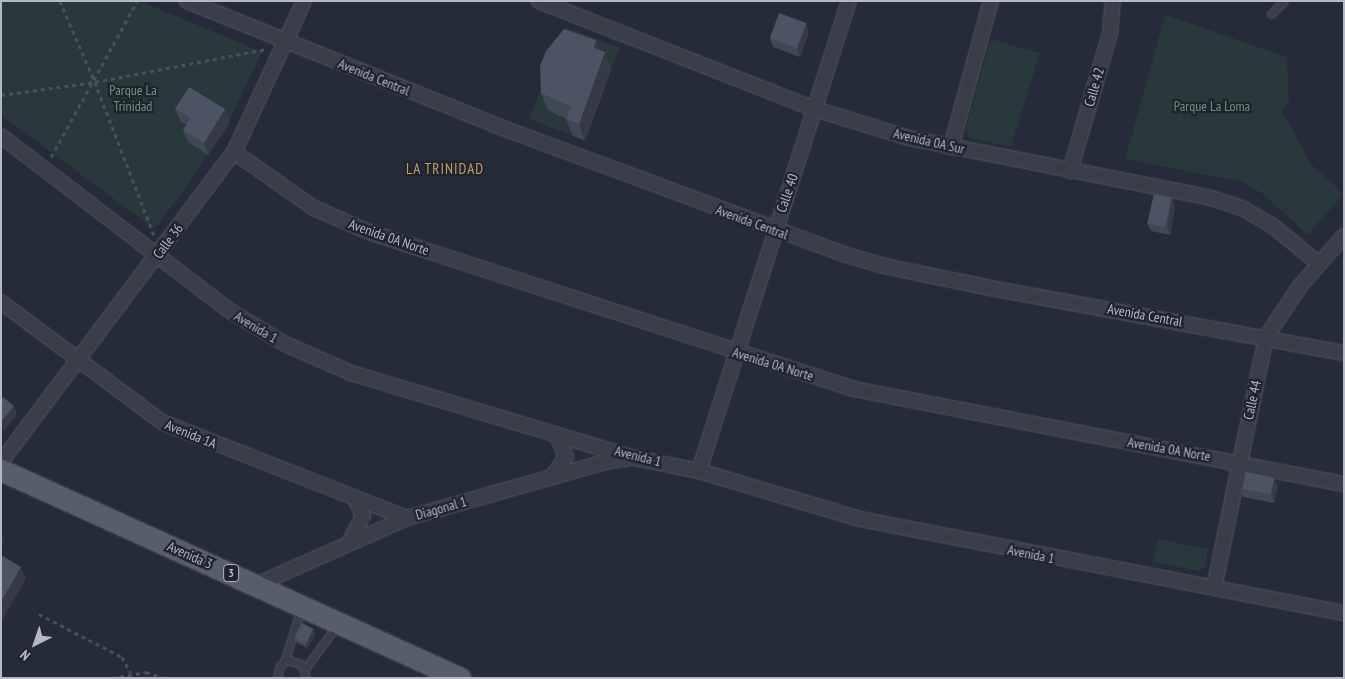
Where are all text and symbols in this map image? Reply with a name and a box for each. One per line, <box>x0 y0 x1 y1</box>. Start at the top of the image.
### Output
street label: Avenida Central <box>336 55 412 99</box>
street label: Calle 42 <box>1080 66 1108 108</box>
park label: Parque La Trinidad <box>109 82 157 114</box>
park label: Parque La Loma <box>1174 98 1250 114</box>
street label: Avenida 0A Sur <box>892 125 966 157</box>
district label: LA TRINIDAD <box>404 160 486 178</box>
street label: Calle 40 <box>773 171 801 215</box>
street label: Avenida Central <box>714 201 790 243</box>
street label: Avenida 0A Norte <box>346 215 432 259</box>
street label: Calle 36 <box>149 220 187 262</box>
street label: Avenida Central <box>1106 300 1184 330</box>
street label: Avenida 1 <box>231 308 281 346</box>
street label: Avenida 0A Norte <box>730 344 816 384</box>
street label: Calle 44 <box>1240 379 1264 421</box>
street label: Avenida 1A <box>163 416 219 452</box>
street label: Avenida 0A Norte <box>1126 433 1212 465</box>
street label: Avenida 1 <box>613 442 663 470</box>
street label: Diagonal 1 <box>414 493 468 523</box>
street label: Avenida 3 <box>165 538 215 572</box>
street label: Avenida 1 <box>1006 541 1056 567</box>
road number: 3 <box>222 564 240 582</box>
north arrow <box>10 619 60 669</box>
text: N <box>16 646 34 665</box>

